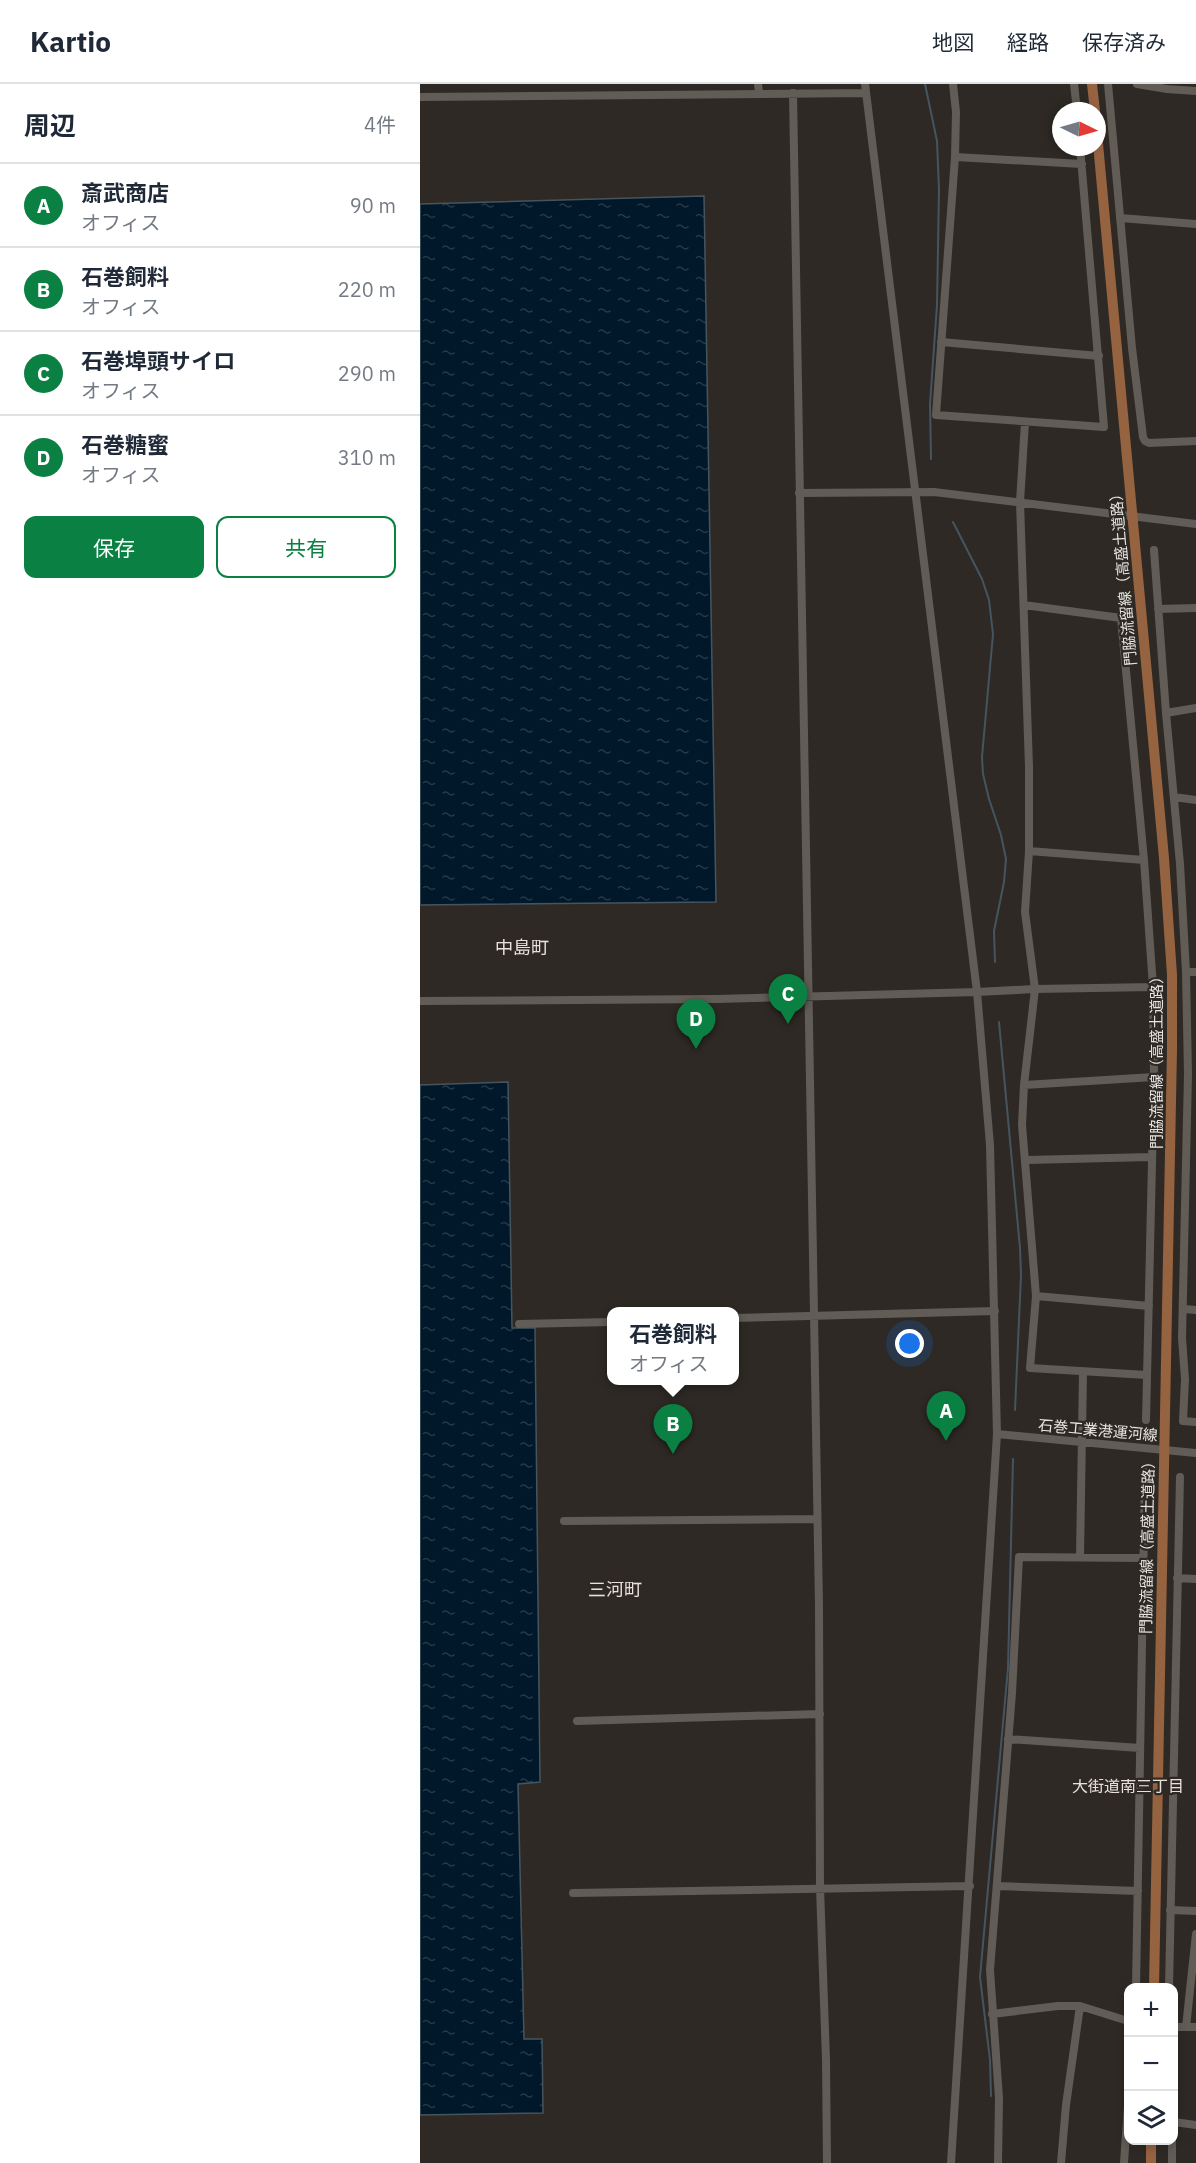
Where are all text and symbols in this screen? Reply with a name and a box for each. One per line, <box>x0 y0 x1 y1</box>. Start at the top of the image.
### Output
text: Kartio <box>30 23 111 60</box>
text: 地図 <box>932 28 974 56</box>
text: 経路 <box>1007 28 1049 56</box>
text: 保存済み <box>1082 28 1166 56</box>
north arrow <box>1052 102 1106 156</box>
text: 周辺 <box>24 108 76 142</box>
text: 4件 <box>364 111 396 138</box>
text: 斎武商店 <box>81 178 169 207</box>
text: A <box>37 192 50 219</box>
text: 90 m <box>350 192 396 219</box>
text: オフィス <box>81 209 161 236</box>
text: 石巻飼料 <box>81 262 169 291</box>
text: B <box>37 276 50 303</box>
text: 220 m <box>338 276 396 303</box>
text: オフィス <box>81 293 161 320</box>
text: 石巻埠頭サイロ <box>81 346 235 375</box>
text: C <box>37 360 50 387</box>
text: 290 m <box>338 360 396 387</box>
text: オフィス <box>81 377 161 404</box>
text: 石巻糖蜜 <box>81 430 169 459</box>
text: D <box>37 444 50 471</box>
text: 310 m <box>338 444 396 471</box>
text: オフィス <box>81 461 161 488</box>
street label: 門脇流留線（高盛土道路） <box>1106 486 1140 666</box>
button: 保存 <box>24 516 204 578</box>
button: 共有 <box>216 516 396 578</box>
district label: 中島町 <box>495 936 549 959</box>
street label: 門脇流留線（高盛土道路） <box>1147 969 1166 1149</box>
pin: C <box>768 974 808 1024</box>
pin: D <box>676 1000 716 1049</box>
popup <box>607 1307 739 1385</box>
text: 石巻飼料 <box>629 1319 717 1348</box>
your location <box>895 1329 924 1358</box>
text: オフィス <box>629 1350 709 1377</box>
pin: A <box>926 1392 966 1441</box>
pin: B <box>654 1404 692 1454</box>
street label: 石巻工業港運河線 <box>1037 1415 1159 1445</box>
street label: 門脇流留線（高盛土道路） <box>1136 1454 1158 1634</box>
district label: 三河町 <box>588 1578 642 1601</box>
district label: 大街道南三丁目 <box>1072 1776 1184 1796</box>
map controls <box>1124 1983 1178 2145</box>
button: + <box>1124 1983 1178 2037</box>
button: − <box>1124 2037 1178 2091</box>
button: layers <box>1124 2091 1178 2145</box>

